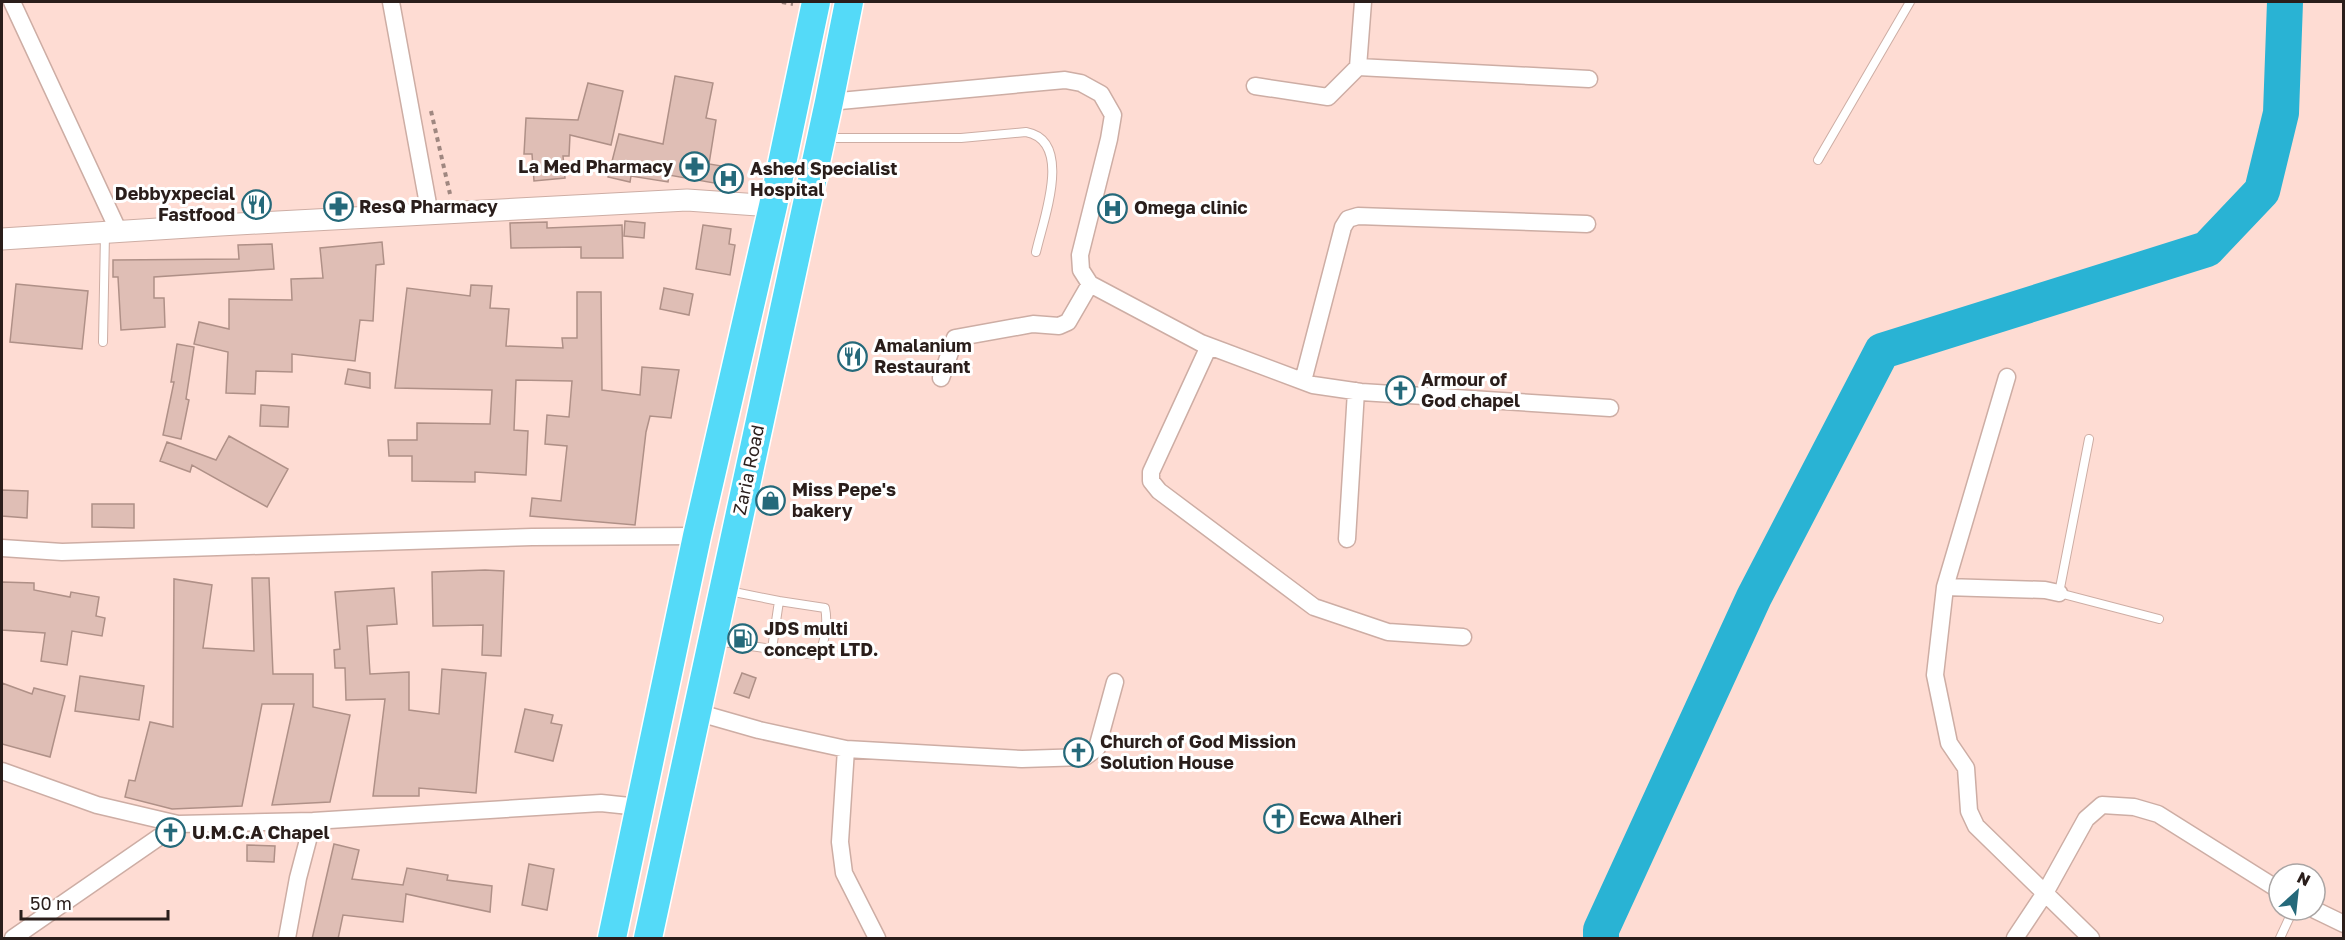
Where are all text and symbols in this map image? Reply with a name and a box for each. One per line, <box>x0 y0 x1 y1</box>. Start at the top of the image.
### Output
pharmacy icon: La Med Pharmacy <box>678 151 710 183</box>
place label: La Med Pharmacy <box>518 155 673 177</box>
place label: Ashed Specialist Hospital <box>750 157 897 200</box>
hospital icon: Ashed Specialist Hospital <box>713 163 745 195</box>
place label: Debbyxpecial Fastfood <box>115 182 235 225</box>
restaurant icon: Debbyxpecial Fastfood <box>240 188 272 220</box>
pharmacy icon: ResQ Pharmacy <box>322 191 354 223</box>
hospital icon: Omega clinic <box>1097 192 1129 224</box>
place label: ResQ Pharmacy <box>359 195 498 217</box>
place label: Omega clinic <box>1134 196 1248 218</box>
place label: Amalanium Restaurant <box>874 334 972 377</box>
restaurant icon: Amalanium Restaurant <box>837 340 869 372</box>
place label: Armour of God chapel <box>1421 368 1520 411</box>
church icon: Armour of God chapel <box>1384 374 1416 406</box>
street label: Zaria Road <box>728 423 768 517</box>
place label: Miss Pepe's bakery <box>792 478 896 521</box>
shop icon: Miss Pepe's bakery <box>755 484 787 516</box>
place label: JDS multi concept LTD. <box>764 617 879 660</box>
fuel station icon: JDS multi concept LTD. <box>727 623 759 655</box>
place label: Church of God Mission Solution House <box>1100 730 1296 773</box>
church icon: Church of God Mission Solution House <box>1063 736 1095 768</box>
church icon: Ecwa Alheri <box>1262 803 1294 835</box>
place label: Ecwa Alheri <box>1299 807 1402 829</box>
church icon: U.M.C.A Chapel <box>155 817 187 849</box>
place label: U.M.C.A Chapel <box>192 821 329 843</box>
north arrow <box>2267 862 2327 922</box>
text: N <box>2294 867 2314 890</box>
scale bar <box>21 883 168 921</box>
text: 50 m <box>30 892 72 914</box>

